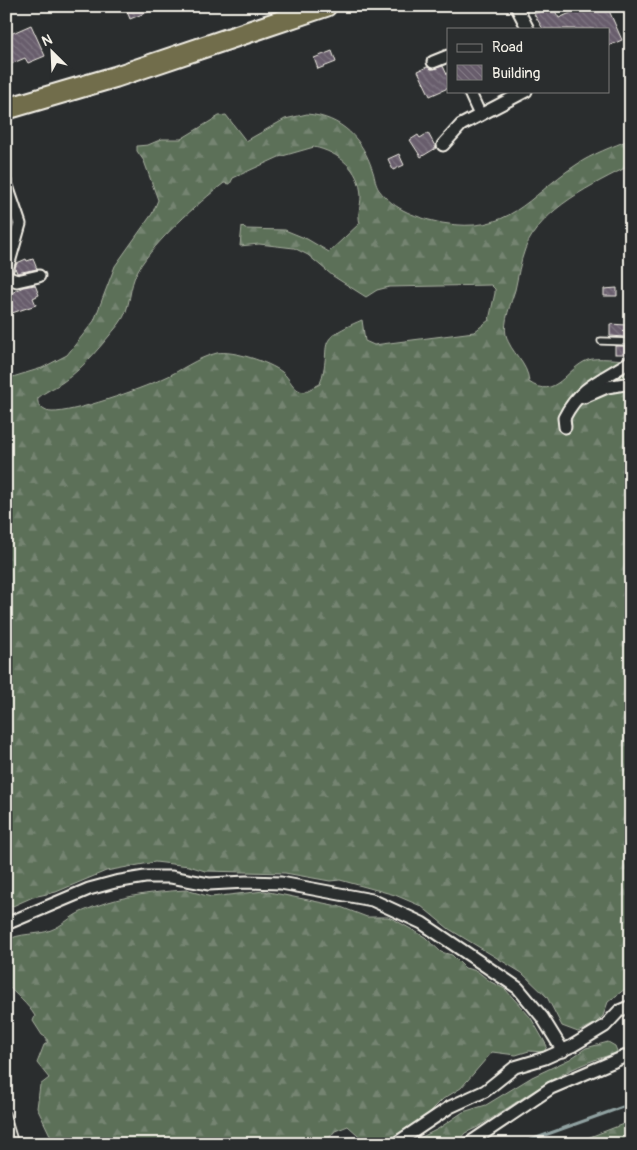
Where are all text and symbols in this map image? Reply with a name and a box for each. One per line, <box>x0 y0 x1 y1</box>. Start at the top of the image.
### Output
north arrow <box>28 28 78 78</box>
legend <box>447 28 610 92</box>
text: N <box>39 31 55 50</box>
text: Road <box>492 38 523 57</box>
text: Building <box>492 64 540 83</box>

